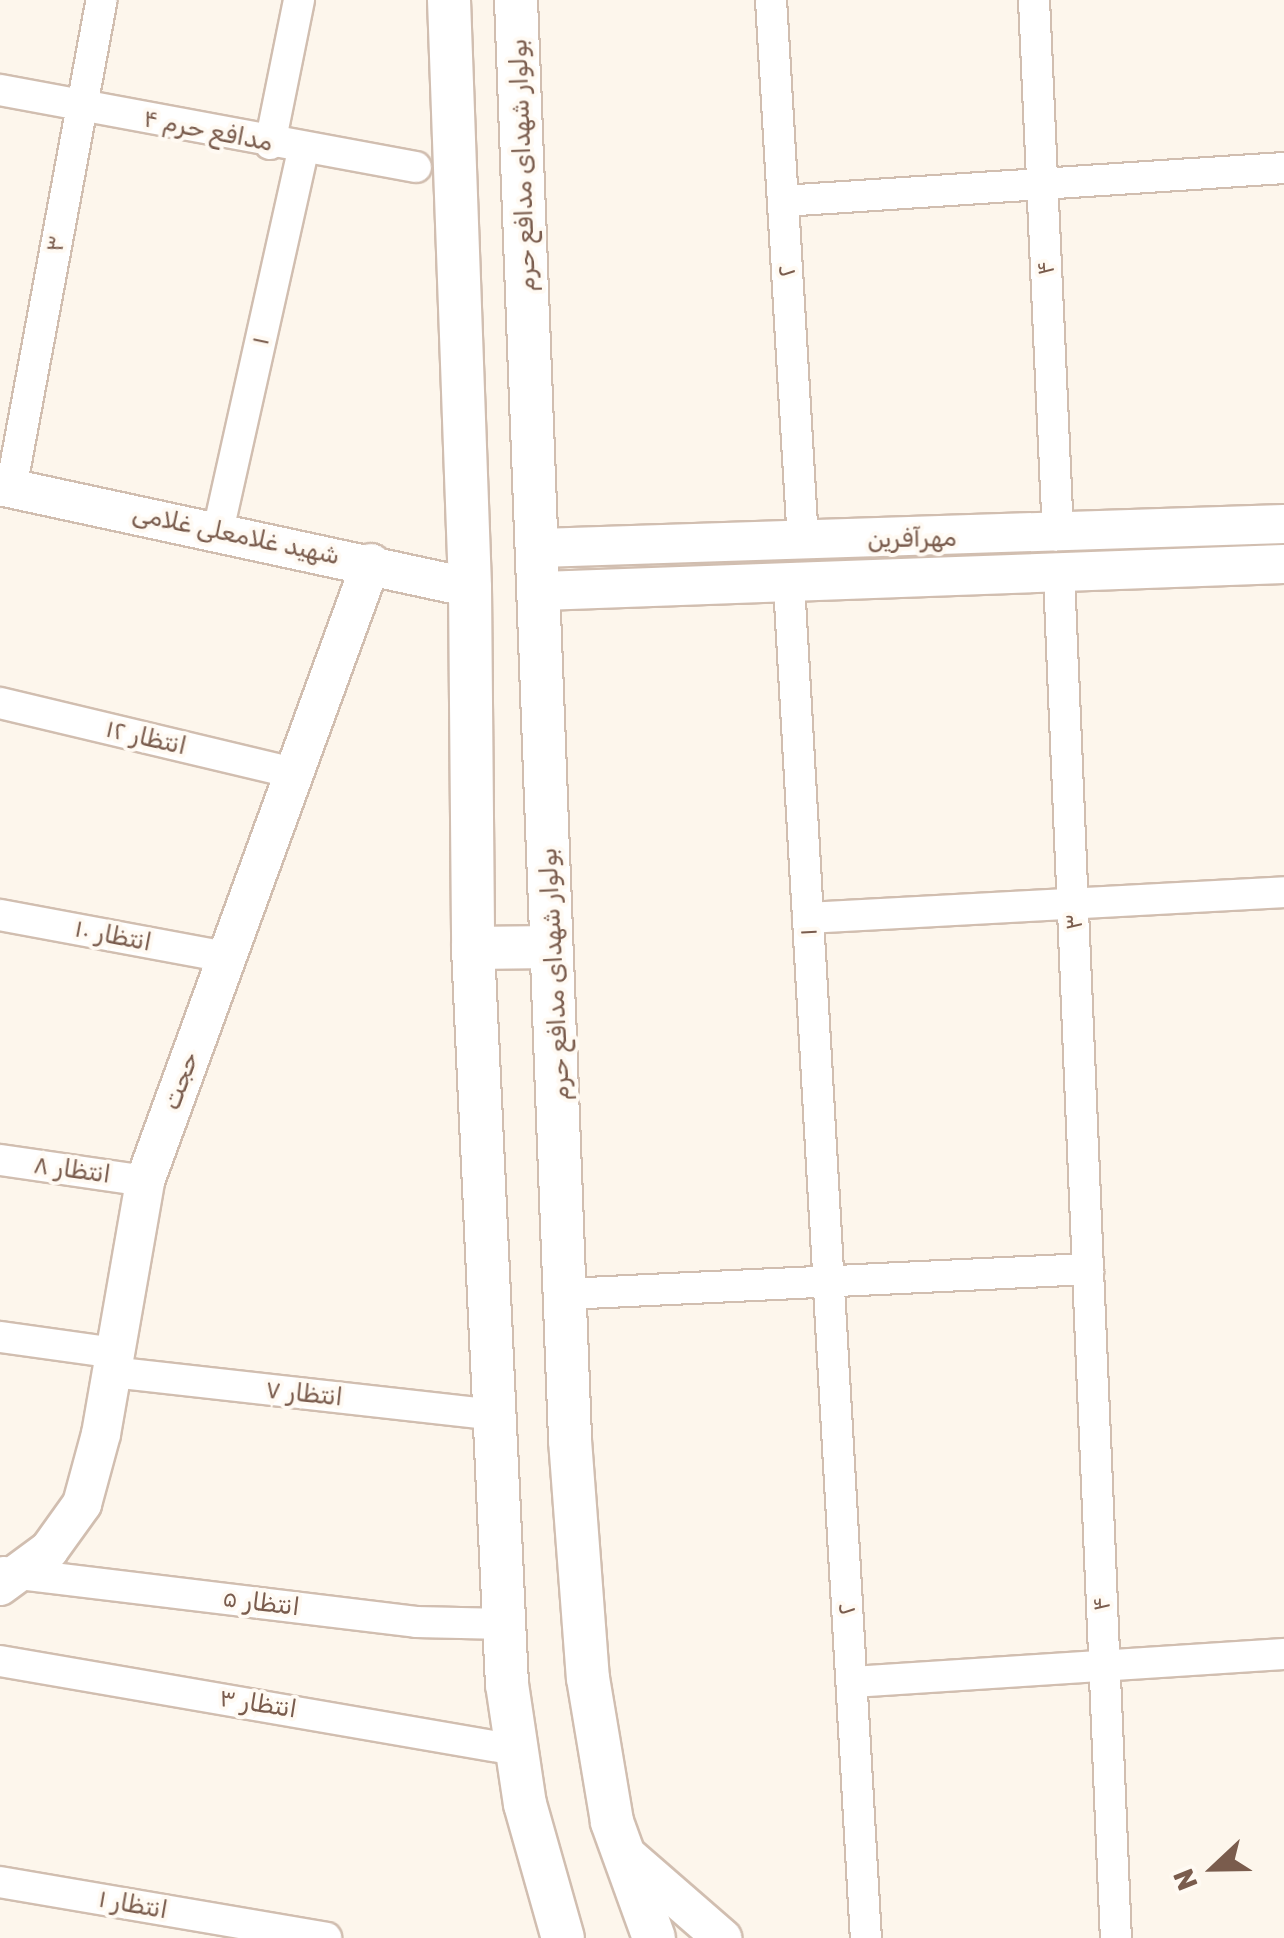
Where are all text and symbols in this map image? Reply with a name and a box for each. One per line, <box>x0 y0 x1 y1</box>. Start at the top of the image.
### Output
street label: بولوار شهدای مدافع حرم <box>504 38 542 292</box>
street label: مدافع حرم ۴ <box>141 104 275 158</box>
street label: ۳ <box>40 233 72 255</box>
street label: ۴ <box>1031 260 1061 276</box>
street label: ۲ <box>772 264 802 278</box>
street label: ۱ <box>246 334 276 348</box>
street label: شهید غلامعلی غلامی <box>130 498 342 572</box>
street label: مهرآفرین <box>867 523 957 555</box>
street label: انتظار ۱۲ <box>103 714 189 762</box>
street label: بولوار شهدای مدافع حرم <box>533 847 577 1101</box>
street label: ۳ <box>1059 913 1089 931</box>
street label: انتظار ۱۰ <box>72 914 154 958</box>
street label: ۱ <box>794 927 824 937</box>
street label: حجت <box>157 1048 205 1114</box>
street label: انتظار ۸ <box>31 1150 113 1190</box>
street label: انتظار ۷ <box>264 1375 344 1413</box>
street label: انتظار ۵ <box>221 1583 301 1623</box>
street label: ۴ <box>1087 1596 1117 1612</box>
street label: ۲ <box>832 1602 862 1616</box>
street label: انتظار ۳ <box>217 1683 299 1725</box>
north arrow <box>1164 1818 1264 1918</box>
text: N <box>1167 1864 1205 1895</box>
street label: انتظار ۱ <box>96 1884 170 1926</box>

